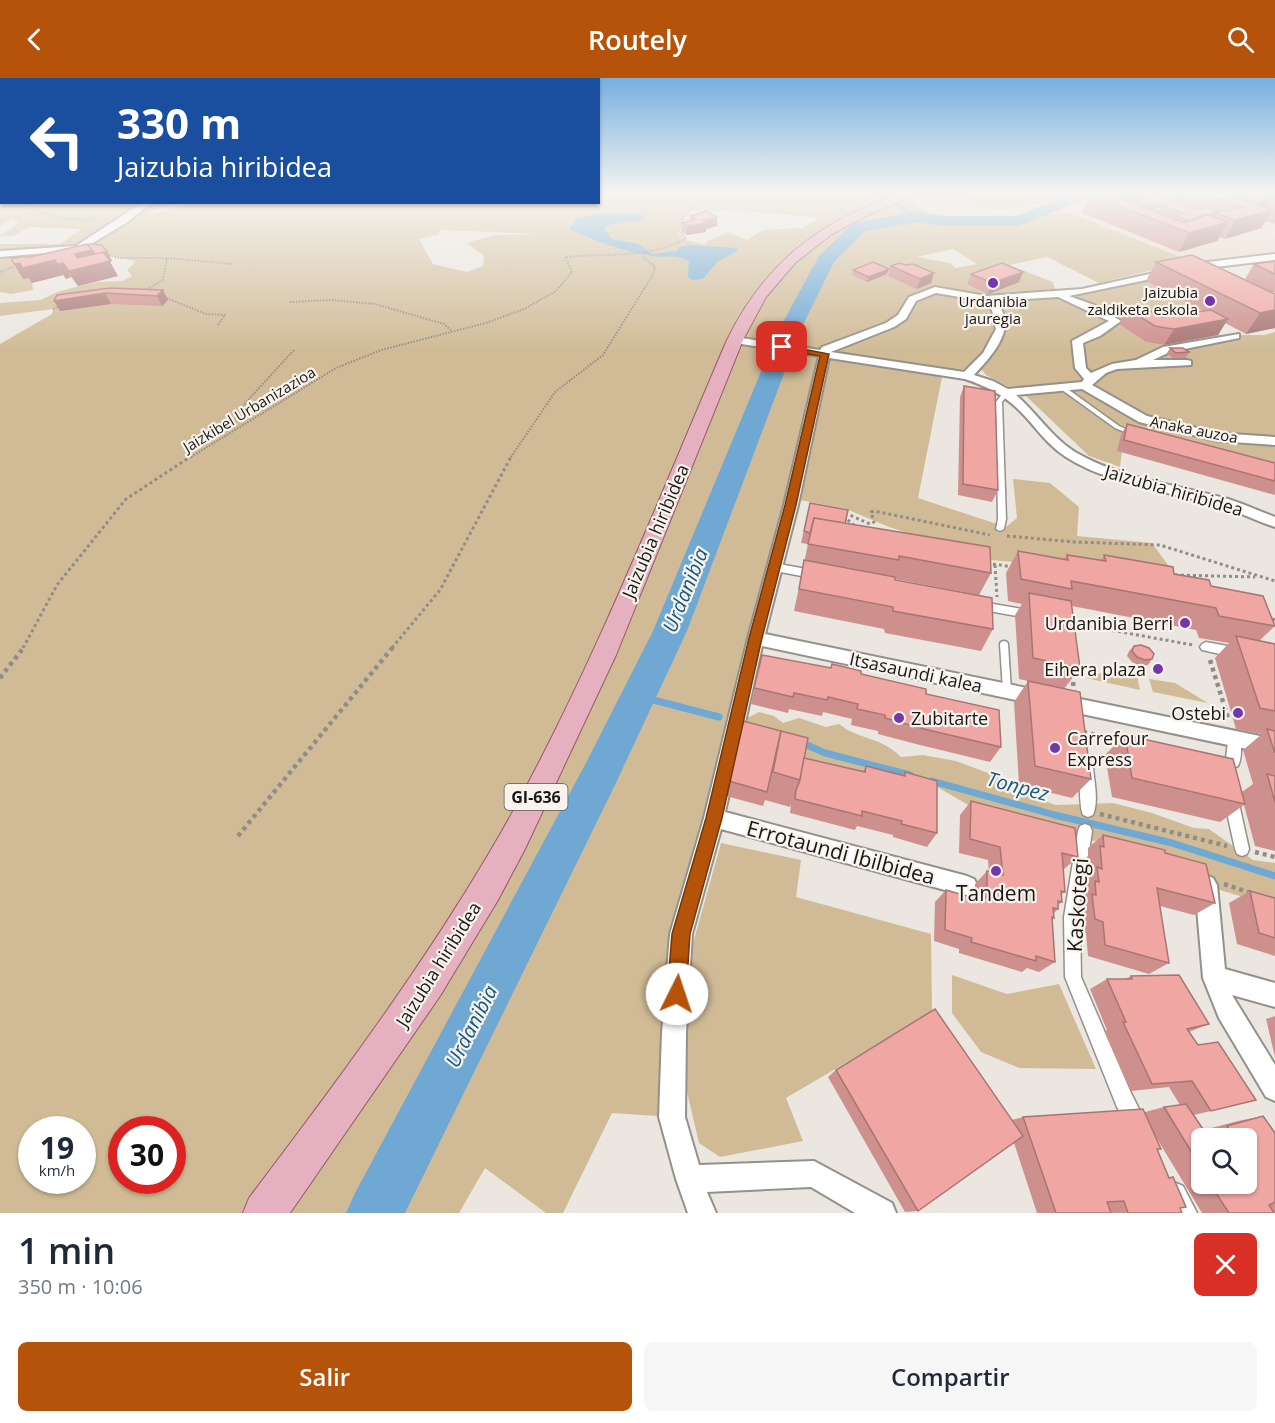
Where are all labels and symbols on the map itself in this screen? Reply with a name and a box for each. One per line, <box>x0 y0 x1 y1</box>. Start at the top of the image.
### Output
marker: Urdanibia jauregia <box>986 276 1000 290</box>
place label: Jaizubia zaldiketa eskola <box>1087 282 1198 319</box>
place label: Urdanibia jauregia <box>959 291 1027 328</box>
marker: Jaizubia zaldiketa eskola <box>1203 294 1217 308</box>
pin <box>756 321 807 372</box>
street label: Jaizkibel Urbanizazioa <box>177 361 319 458</box>
street label: Anaka auzoa <box>1148 411 1240 447</box>
street label: Jaizubia hiribidea <box>1100 458 1246 521</box>
street label: Jaizubia hiribidea <box>615 460 694 603</box>
water label: Urdanibia <box>656 544 714 636</box>
place label: Urdanibia Berri <box>1045 611 1173 635</box>
marker: Urdanibia Berri <box>1178 616 1192 630</box>
street label: Itsasaundi kalea <box>847 646 985 698</box>
place label: Eihera plaza <box>1044 657 1146 681</box>
marker: Eihera plaza <box>1151 662 1165 676</box>
place label: Ostebi <box>1171 701 1226 725</box>
place label: Zubitarte <box>911 706 988 730</box>
marker: Ostebi <box>1231 706 1245 720</box>
marker: Zubitarte <box>892 711 906 725</box>
place label: Carrefour Express <box>1067 726 1149 771</box>
marker: Carrefour Express <box>1048 741 1062 755</box>
water label: Tonpez <box>984 765 1052 807</box>
road number: GI-636 <box>504 784 568 810</box>
street label: Errotaundi Ibilbidea <box>744 813 938 891</box>
street label: Kaskotegi <box>1060 857 1094 953</box>
marker: Tandem <box>989 864 1003 878</box>
place label: Tandem <box>956 879 1036 907</box>
street label: Jaizubia hiribidea <box>389 897 486 1033</box>
position arrow <box>645 962 709 1026</box>
water label: Urdanibia <box>439 980 503 1072</box>
speed limit sign: 30 <box>108 1116 186 1194</box>

